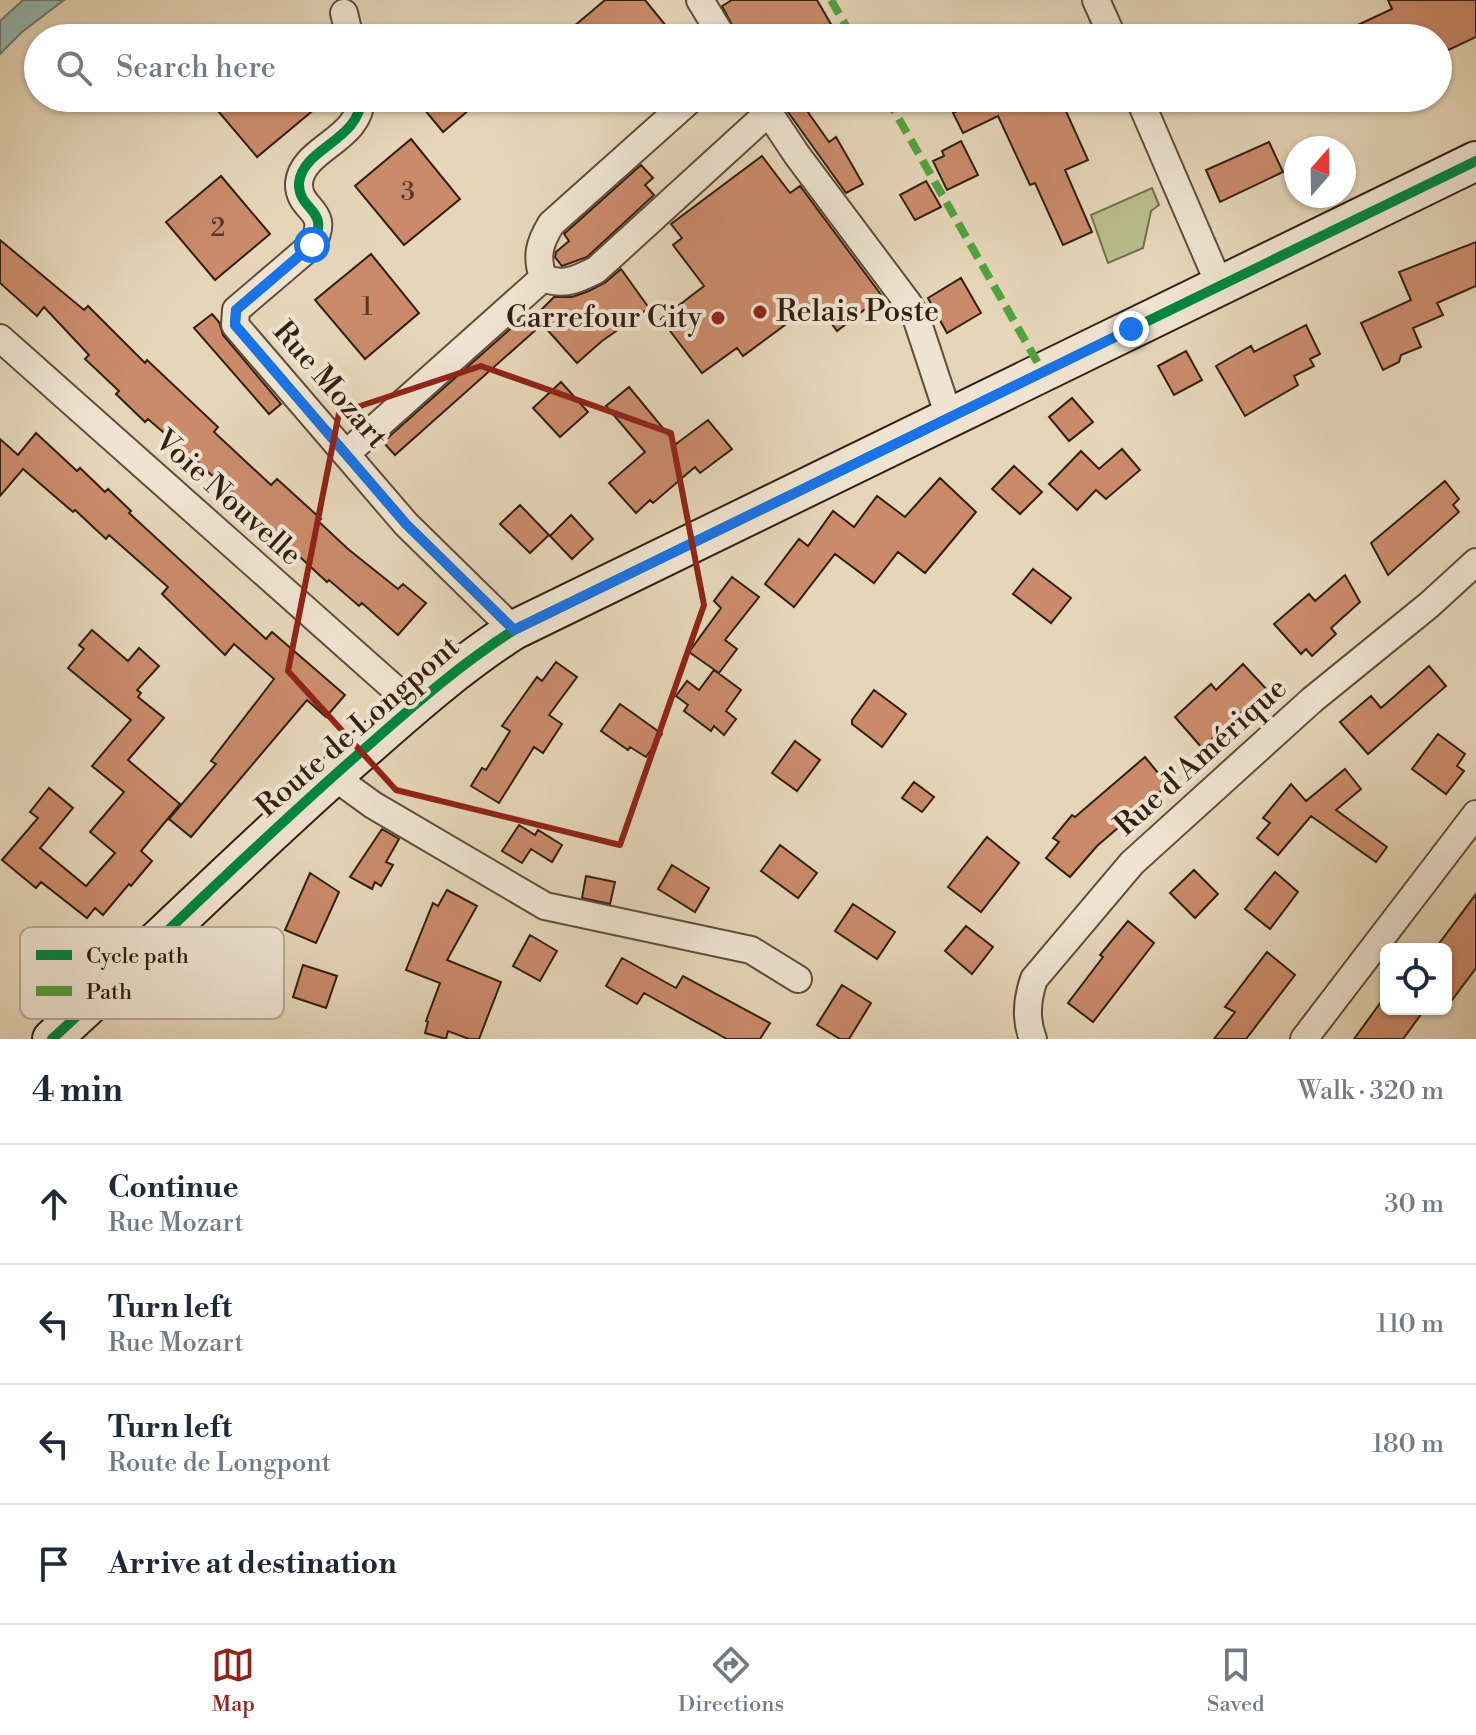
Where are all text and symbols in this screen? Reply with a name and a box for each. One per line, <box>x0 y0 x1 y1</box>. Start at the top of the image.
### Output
search box <box>24 24 1452 112</box>
icon: search <box>52 46 96 90</box>
text: Search here <box>116 49 276 87</box>
north arrow <box>1284 136 1356 208</box>
house number: 3 <box>401 176 415 208</box>
house number: 2 <box>211 212 225 244</box>
route start <box>294 227 330 263</box>
house number: 1 <box>361 291 373 323</box>
place label: Relais Poste <box>776 293 939 331</box>
place label: Carrefour City <box>506 299 702 337</box>
marker: Relais Poste <box>751 303 769 321</box>
marker: Carrefour City <box>709 309 727 327</box>
route end <box>1113 311 1149 347</box>
street label: Rue Mozart <box>264 313 396 457</box>
street label: Voie Nouvelle <box>146 421 310 574</box>
street label: Route de Longpont <box>248 628 468 826</box>
street label: Rue d'Amérique <box>1107 670 1295 844</box>
legend <box>20 927 284 1019</box>
text: Cycle path <box>86 943 189 970</box>
map controls <box>1380 943 1452 1015</box>
button: locate <box>1380 943 1452 1015</box>
text: Path <box>86 979 132 1006</box>
text: 4 min <box>32 1070 123 1112</box>
text: Walk · 320 m <box>1298 1075 1444 1107</box>
text: Continue <box>108 1169 239 1207</box>
icon: ahead <box>32 1182 76 1226</box>
text: 30 m <box>1384 1188 1444 1220</box>
text: Rue Mozart <box>108 1207 244 1239</box>
text: Turn left <box>108 1289 232 1327</box>
icon: left <box>32 1302 76 1346</box>
text: 110 m <box>1376 1308 1444 1340</box>
text: Rue Mozart <box>108 1327 244 1359</box>
text: Turn left <box>108 1409 232 1447</box>
icon: left <box>32 1422 76 1466</box>
text: 180 m <box>1372 1428 1444 1460</box>
text: Route de Longpont <box>108 1447 331 1479</box>
icon: arrive <box>32 1542 76 1586</box>
text: Arrive at destination <box>108 1545 397 1583</box>
tab: Map <box>211 1643 255 1718</box>
tab: Directions <box>678 1643 784 1718</box>
tab: Saved <box>1207 1643 1265 1718</box>

